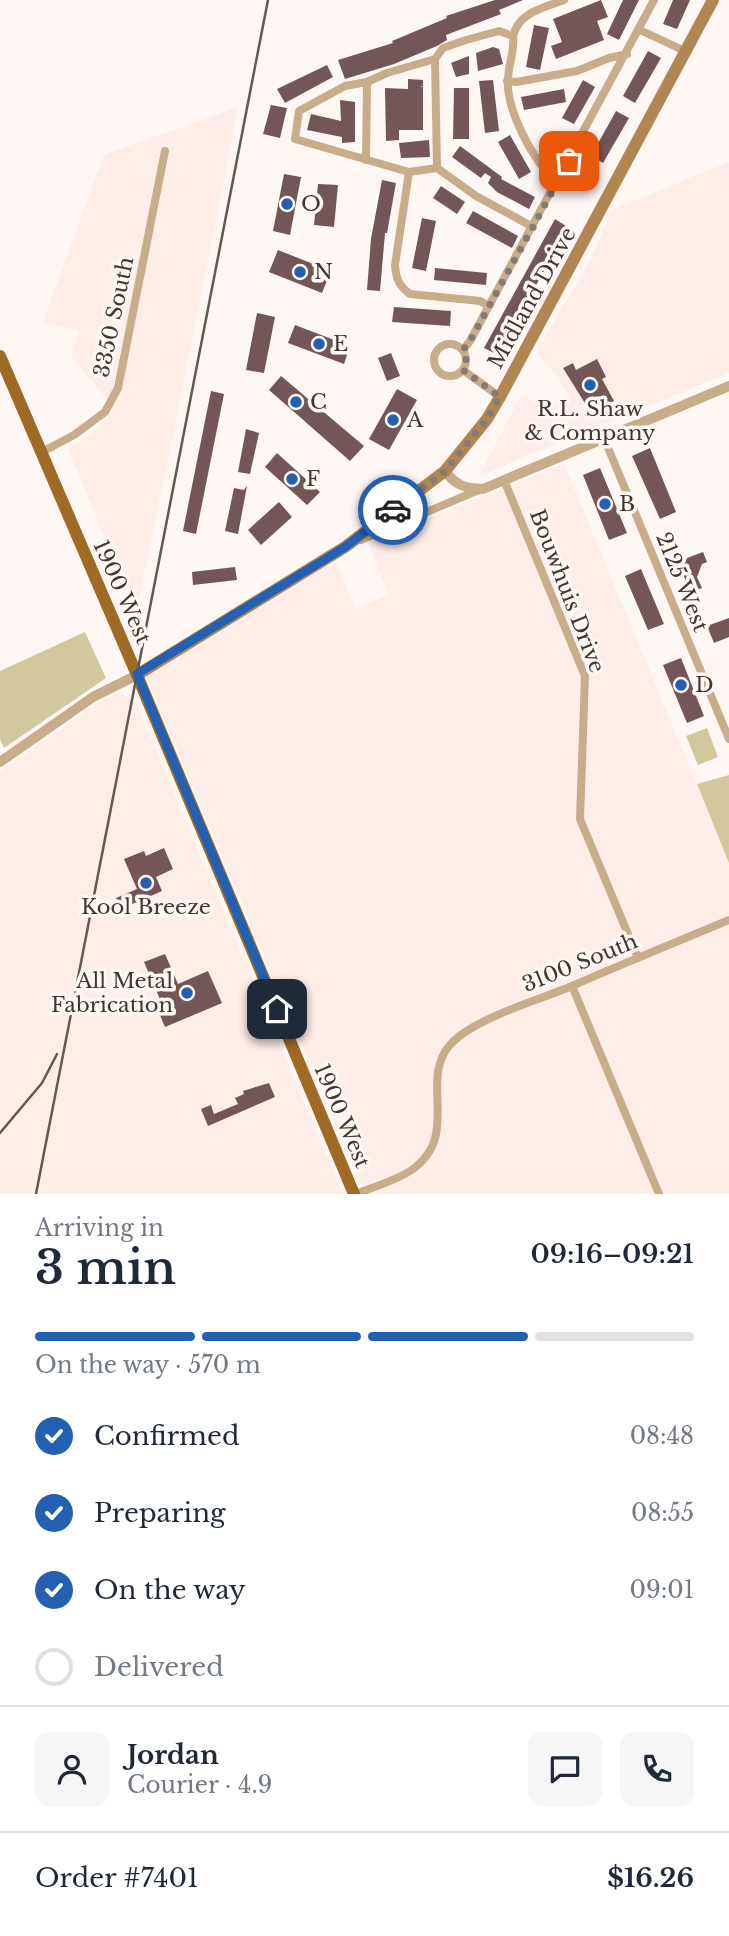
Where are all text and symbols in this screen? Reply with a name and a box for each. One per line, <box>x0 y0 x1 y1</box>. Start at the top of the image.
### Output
pin <box>539 131 599 191</box>
icon: bag <box>550 142 588 180</box>
place label: O <box>301 191 321 217</box>
marker: O <box>279 196 295 212</box>
street label: Midland Drive <box>482 223 582 373</box>
street label: 3350 South <box>89 254 139 380</box>
place label: N <box>314 259 333 285</box>
marker: N <box>292 264 308 280</box>
place label: E <box>333 331 348 357</box>
marker: E <box>311 336 327 352</box>
marker: R.L. Shaw & Company <box>582 377 598 393</box>
place label: C <box>310 389 327 415</box>
marker: C <box>288 394 304 410</box>
place label: R.L. Shaw & Company <box>525 396 656 446</box>
place label: A <box>406 407 424 433</box>
marker: A <box>385 412 401 428</box>
place label: F <box>306 466 320 492</box>
marker: F <box>284 471 300 487</box>
courier <box>358 475 428 545</box>
icon: car <box>374 491 412 529</box>
place label: B <box>619 491 635 517</box>
marker: B <box>597 496 613 512</box>
street label: Bouwhuis Drive <box>524 506 610 676</box>
street label: 2125 West <box>650 528 714 636</box>
street label: 1900 West <box>88 536 156 648</box>
place label: D <box>695 672 714 698</box>
marker: D <box>673 677 689 693</box>
marker: Kool Breeze <box>138 875 154 891</box>
place label: Kool Breeze <box>81 894 211 920</box>
street label: 3100 South <box>519 928 641 998</box>
place label: All Metal Fabrication <box>51 968 173 1018</box>
pin <box>247 979 307 1039</box>
marker: All Metal Fabrication <box>179 985 195 1001</box>
icon: home <box>258 990 296 1028</box>
street label: 1900 West <box>308 1060 376 1172</box>
text: Arriving in <box>35 1214 164 1242</box>
text: 09:16–09:21 <box>530 1238 694 1270</box>
text: 3 min <box>35 1239 176 1296</box>
text: On the way · 570 m <box>35 1351 261 1379</box>
icon: check <box>35 1417 73 1455</box>
text: Confirmed <box>94 1420 239 1452</box>
text: 08:48 <box>630 1422 694 1450</box>
icon: check <box>35 1494 73 1532</box>
text: Preparing <box>94 1497 226 1529</box>
text: 08:55 <box>631 1499 694 1527</box>
icon: check <box>35 1571 73 1609</box>
text: On the way <box>94 1574 246 1606</box>
text: 09:01 <box>630 1576 694 1604</box>
text: Delivered <box>94 1651 224 1683</box>
button: person <box>35 1732 109 1806</box>
button: chat <box>528 1732 602 1806</box>
button: phone <box>620 1732 694 1806</box>
text: Jordan <box>127 1739 219 1771</box>
text: Courier · 4.9 <box>127 1771 272 1799</box>
text: Order #7401 <box>35 1862 199 1894</box>
text: $16.26 <box>607 1862 694 1894</box>

